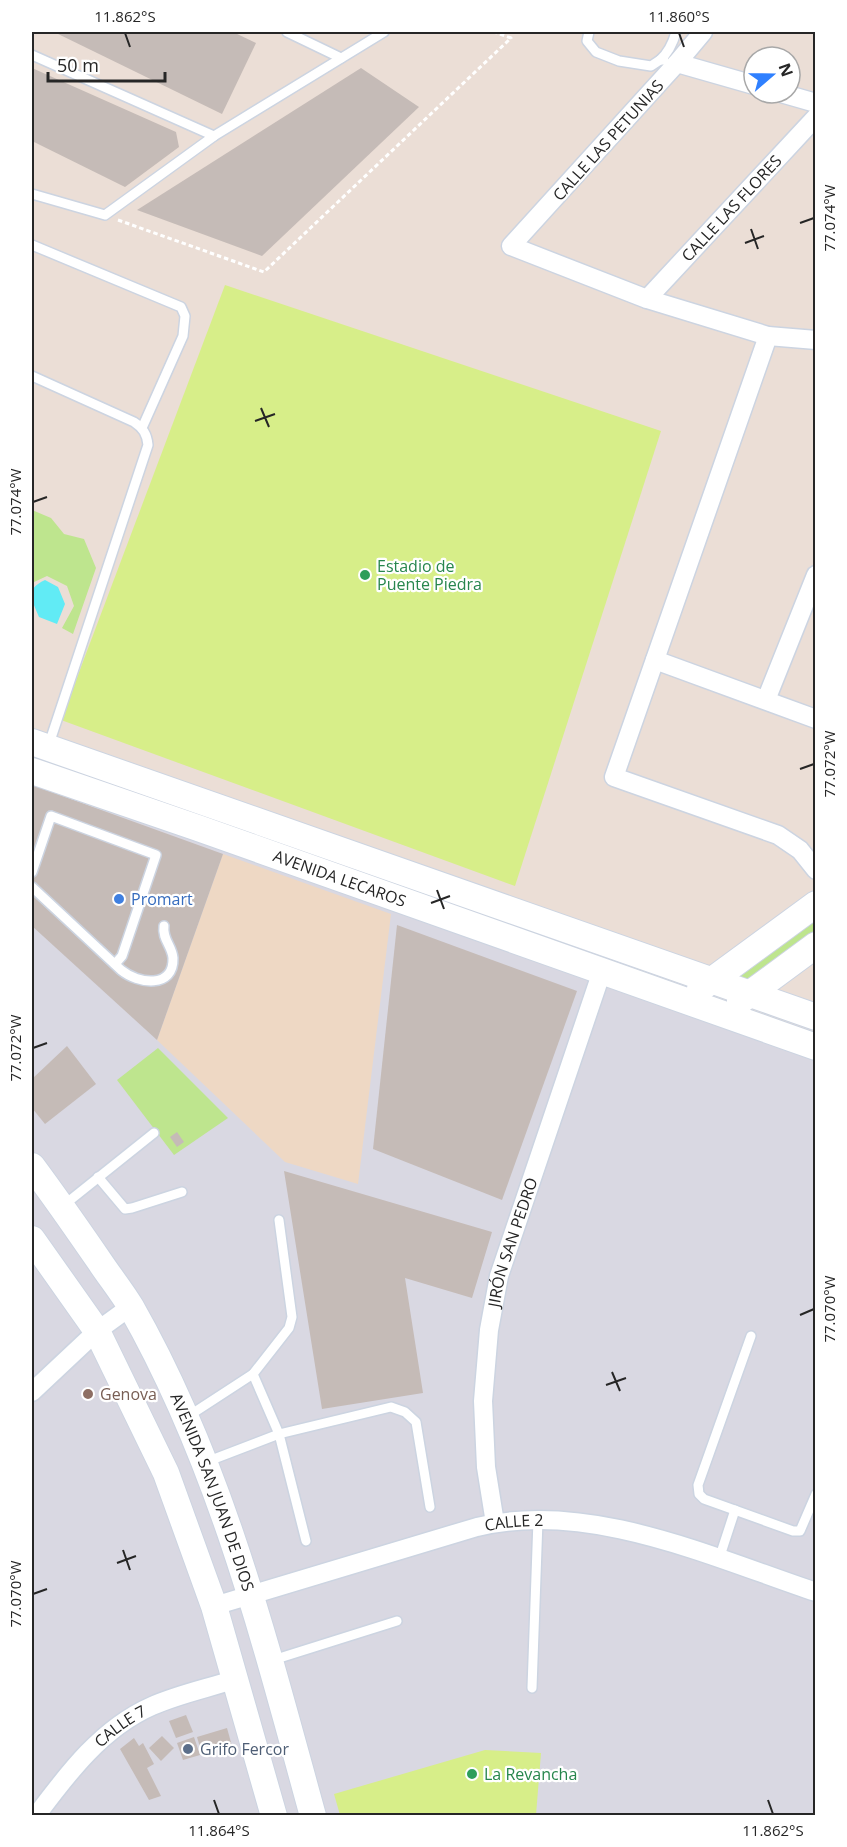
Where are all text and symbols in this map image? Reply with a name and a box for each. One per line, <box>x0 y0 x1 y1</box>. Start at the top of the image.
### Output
text: 11.862°S <box>94 6 156 26</box>
text: 11.860°S <box>648 6 710 26</box>
scale bar <box>48 45 165 83</box>
north arrow <box>742 45 802 105</box>
text: 50 m <box>57 53 99 77</box>
text: N <box>774 60 799 80</box>
street label: CALLE LAS PETUNIAS <box>548 75 668 205</box>
street label: CALLE LAS FLORES <box>676 150 787 266</box>
text: 77.074°W <box>819 184 839 252</box>
text: 77.074°W <box>5 468 25 536</box>
place label: Estadio de Puente Piedra <box>377 555 482 595</box>
marker: Estadio de Puente Piedra <box>358 568 372 582</box>
text: 77.072°W <box>819 730 839 798</box>
street label: AVENIDA LECAROS <box>270 845 409 912</box>
place label: Promart <box>131 888 193 910</box>
marker: Promart <box>112 892 126 906</box>
text: 77.072°W <box>5 1014 25 1082</box>
street label: JIRÓN SAN PEDRO <box>482 1174 543 1311</box>
text: 77.070°W <box>819 1275 839 1343</box>
place label: Genova <box>100 1383 157 1405</box>
marker: Genova <box>81 1387 95 1401</box>
street label: AVENIDA SAN JUAN DE DIOS <box>165 1389 260 1594</box>
street label: CALLE 2 <box>483 1509 543 1536</box>
text: 77.070°W <box>5 1560 25 1628</box>
street label: CALLE 7 <box>89 1700 150 1752</box>
place label: Grifo Fercor <box>200 1738 289 1760</box>
marker: Grifo Fercor <box>181 1742 195 1756</box>
place label: La Revancha <box>484 1763 577 1785</box>
marker: La Revancha <box>465 1767 479 1781</box>
text: 11.864°S <box>188 1820 250 1840</box>
text: 11.862°S <box>742 1820 804 1840</box>

